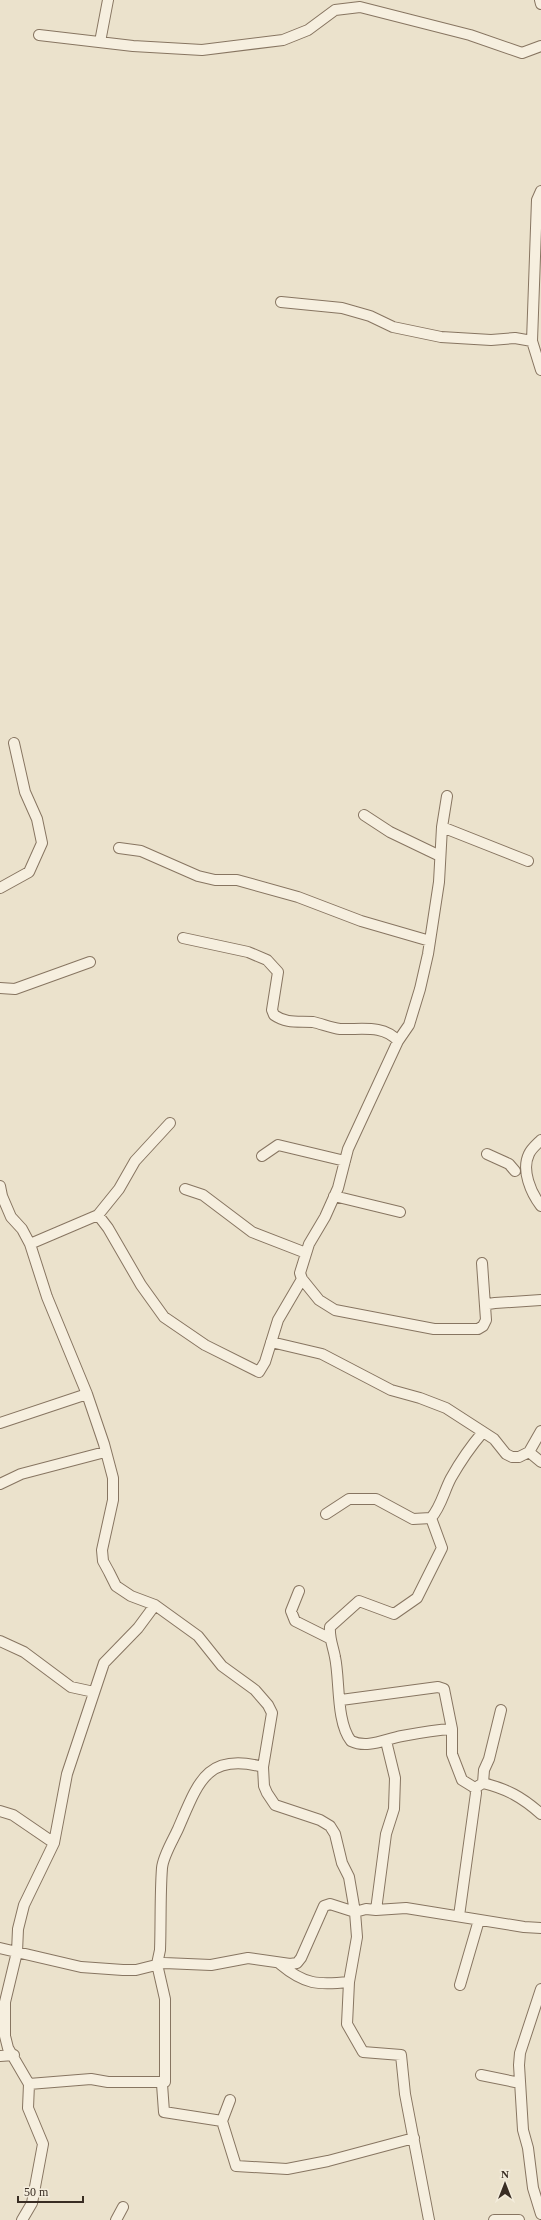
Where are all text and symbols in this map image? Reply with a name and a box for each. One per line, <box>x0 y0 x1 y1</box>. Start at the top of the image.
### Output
north arrow <box>485 2164 525 2204</box>
text: N <box>501 2168 509 2180</box>
scale bar <box>18 2178 83 2204</box>
text: 50 m <box>24 2185 49 2199</box>

